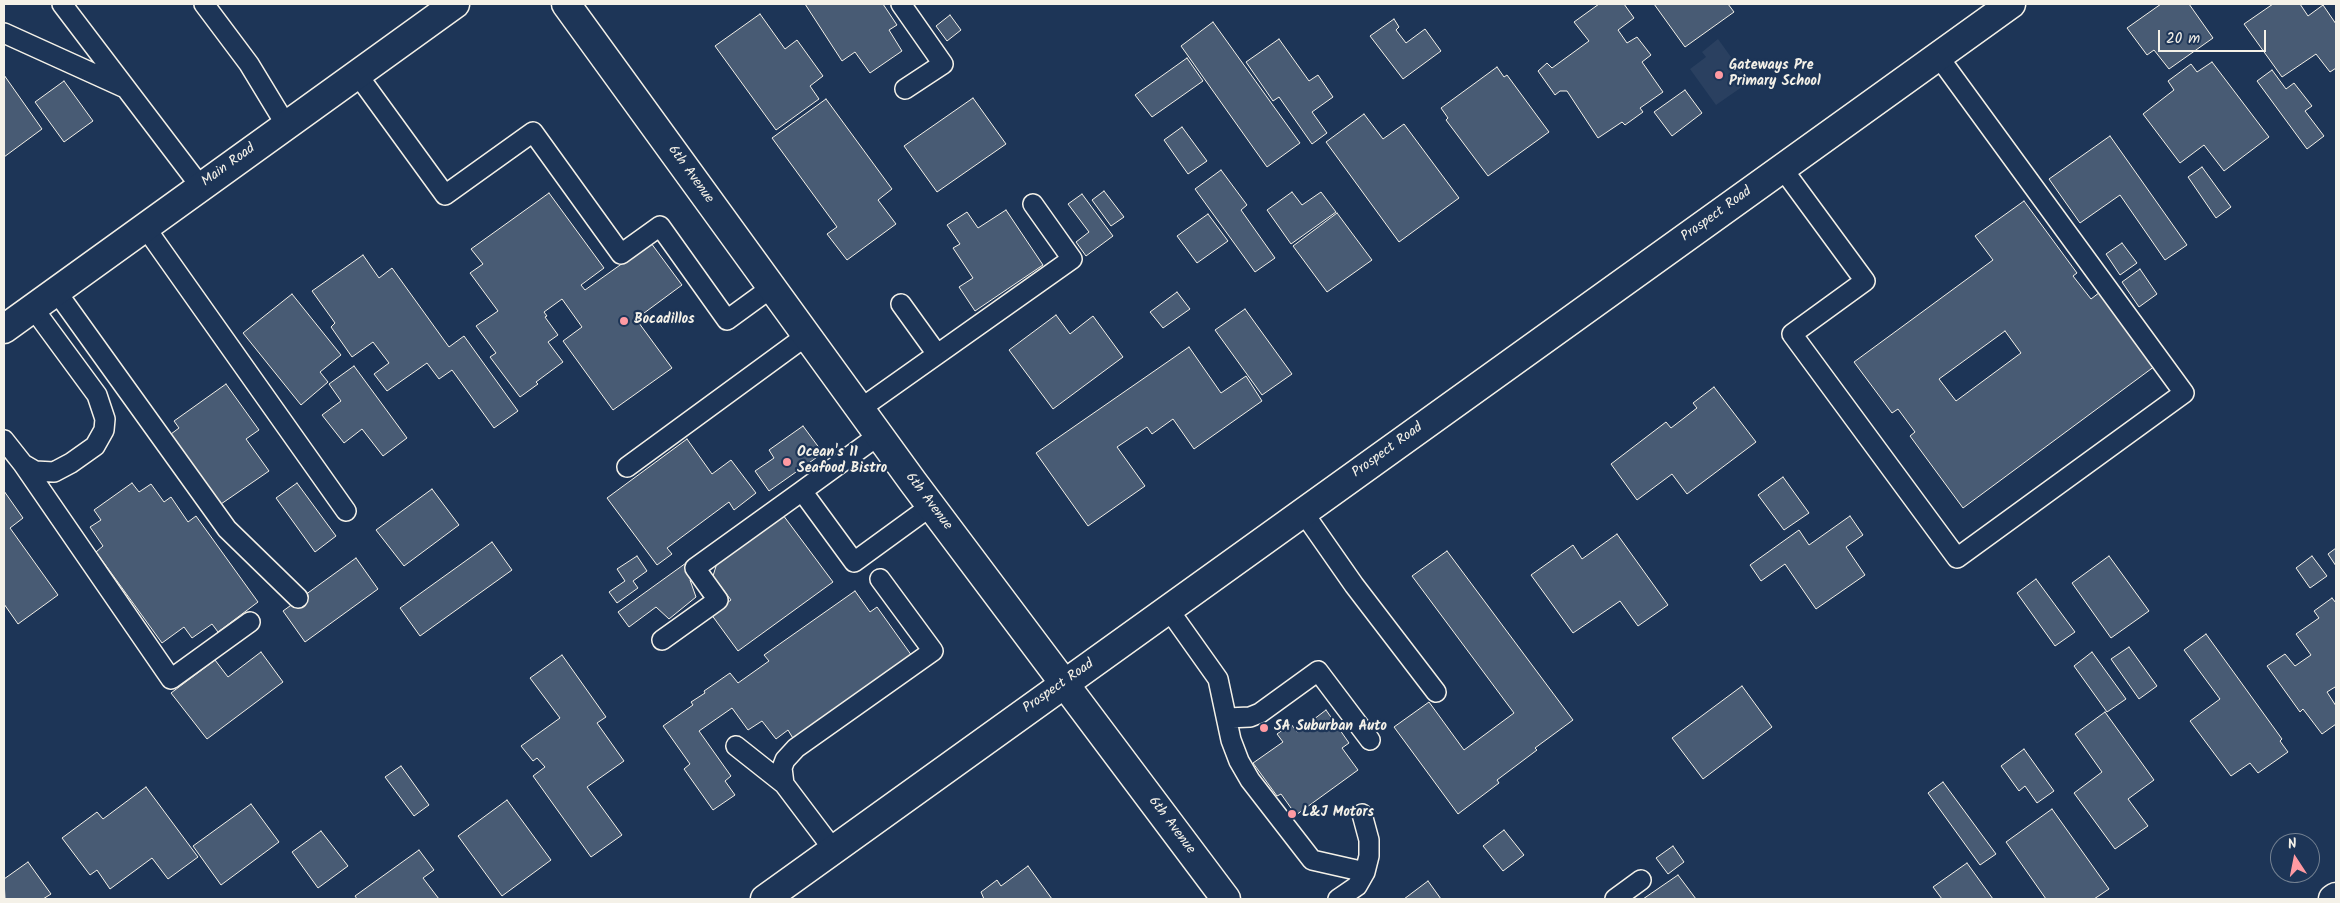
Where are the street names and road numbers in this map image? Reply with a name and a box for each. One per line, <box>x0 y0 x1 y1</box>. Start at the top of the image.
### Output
street label: Main Road <box>199 141 259 191</box>
street label: 6th Avenue <box>663 143 717 207</box>
street label: Prospect Road <box>1679 184 1755 246</box>
street label: Prospect Road <box>1350 420 1426 482</box>
street label: 6th Avenue <box>901 470 955 534</box>
street label: Prospect Road <box>1020 656 1098 718</box>
street label: 6th Avenue <box>1144 794 1198 858</box>

